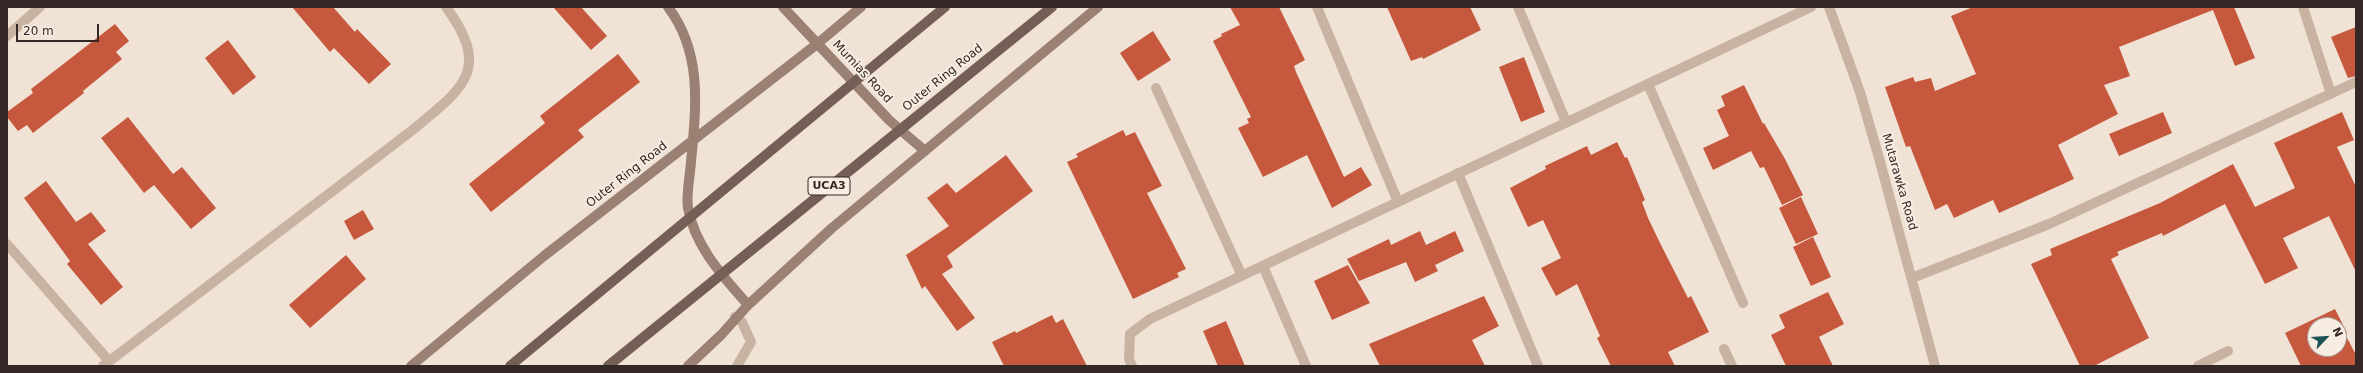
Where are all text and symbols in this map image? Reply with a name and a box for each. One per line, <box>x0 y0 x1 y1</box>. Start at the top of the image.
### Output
scale bar <box>18 16 101 42</box>
text: 20 m <box>23 24 54 38</box>
street label: Mumias Road <box>829 38 895 106</box>
street label: Outer Ring Road <box>900 41 986 115</box>
street label: Mutarawka Road <box>1878 132 1920 232</box>
street label: Outer Ring Road <box>584 139 670 211</box>
road number: UCA3 <box>808 177 850 195</box>
north arrow <box>2307 317 2347 357</box>
text: N <box>2330 325 2345 339</box>

